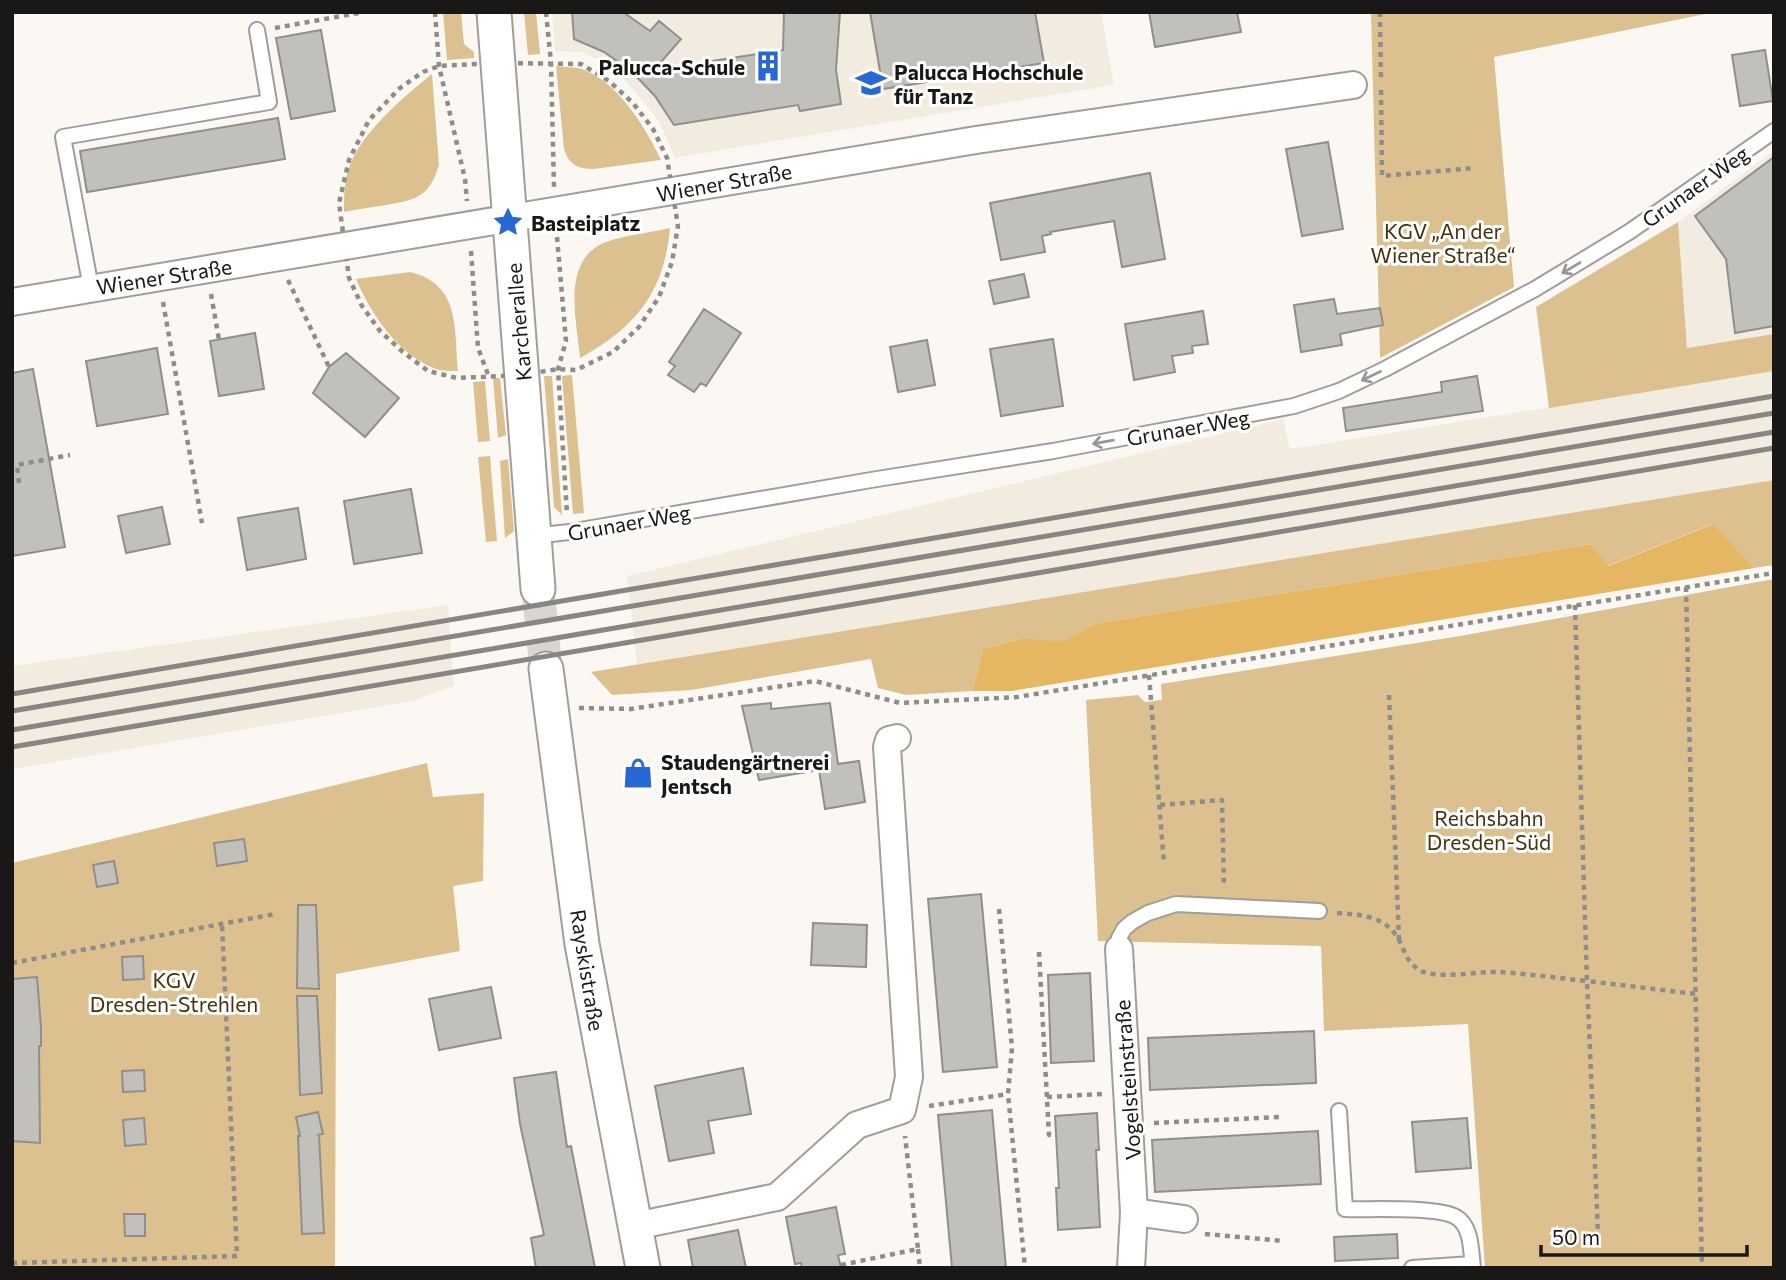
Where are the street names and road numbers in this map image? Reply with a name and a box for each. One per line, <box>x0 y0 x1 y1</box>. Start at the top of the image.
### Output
street label: Grunaer Weg <box>1637 140 1753 232</box>
street label: Wiener Straße <box>654 158 794 206</box>
street label: Wiener Straße <box>94 253 234 299</box>
street label: Karcherallee <box>500 262 536 382</box>
street label: Grunaer Weg <box>1125 404 1251 450</box>
street label: Grunaer Weg <box>566 499 692 545</box>
street label: Rayskistraße <box>566 907 610 1033</box>
street label: Vogelsteinstraße <box>1109 999 1145 1161</box>

